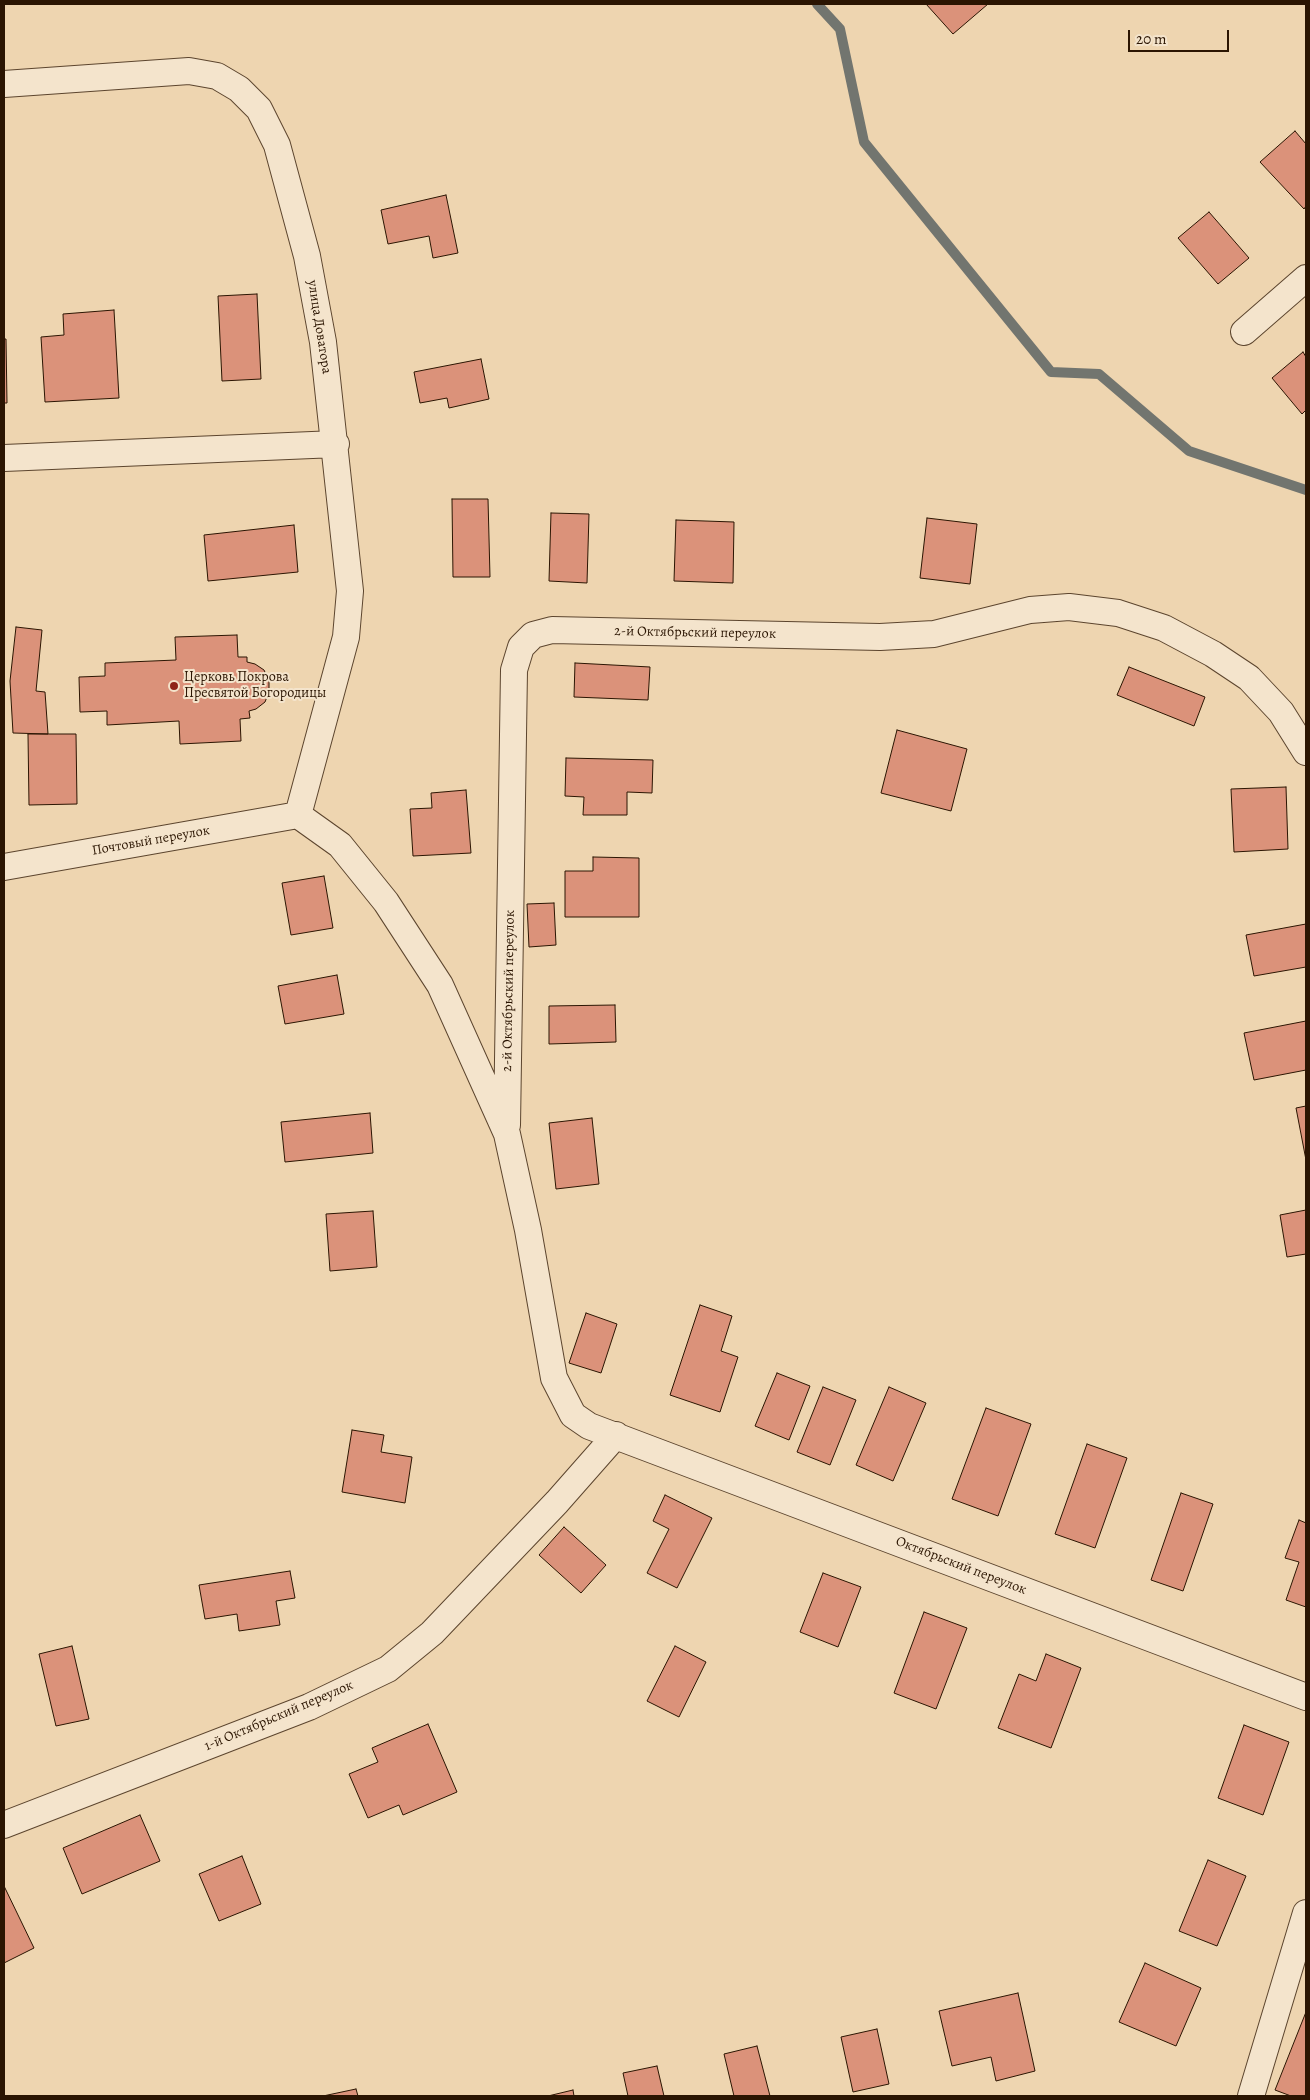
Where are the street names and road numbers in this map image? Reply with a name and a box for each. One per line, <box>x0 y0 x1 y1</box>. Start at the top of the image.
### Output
street label: улица Доватора <box>303 279 335 375</box>
street label: 2-й Октябрьский переулок <box>614 623 776 643</box>
street label: Почтовый переулок <box>91 822 211 860</box>
street label: 2-й Октябрьский переулок <box>499 910 519 1072</box>
street label: Октябрьский переулок <box>893 1533 1029 1599</box>
street label: 1-й Октябрьский переулок <box>202 1677 356 1755</box>

